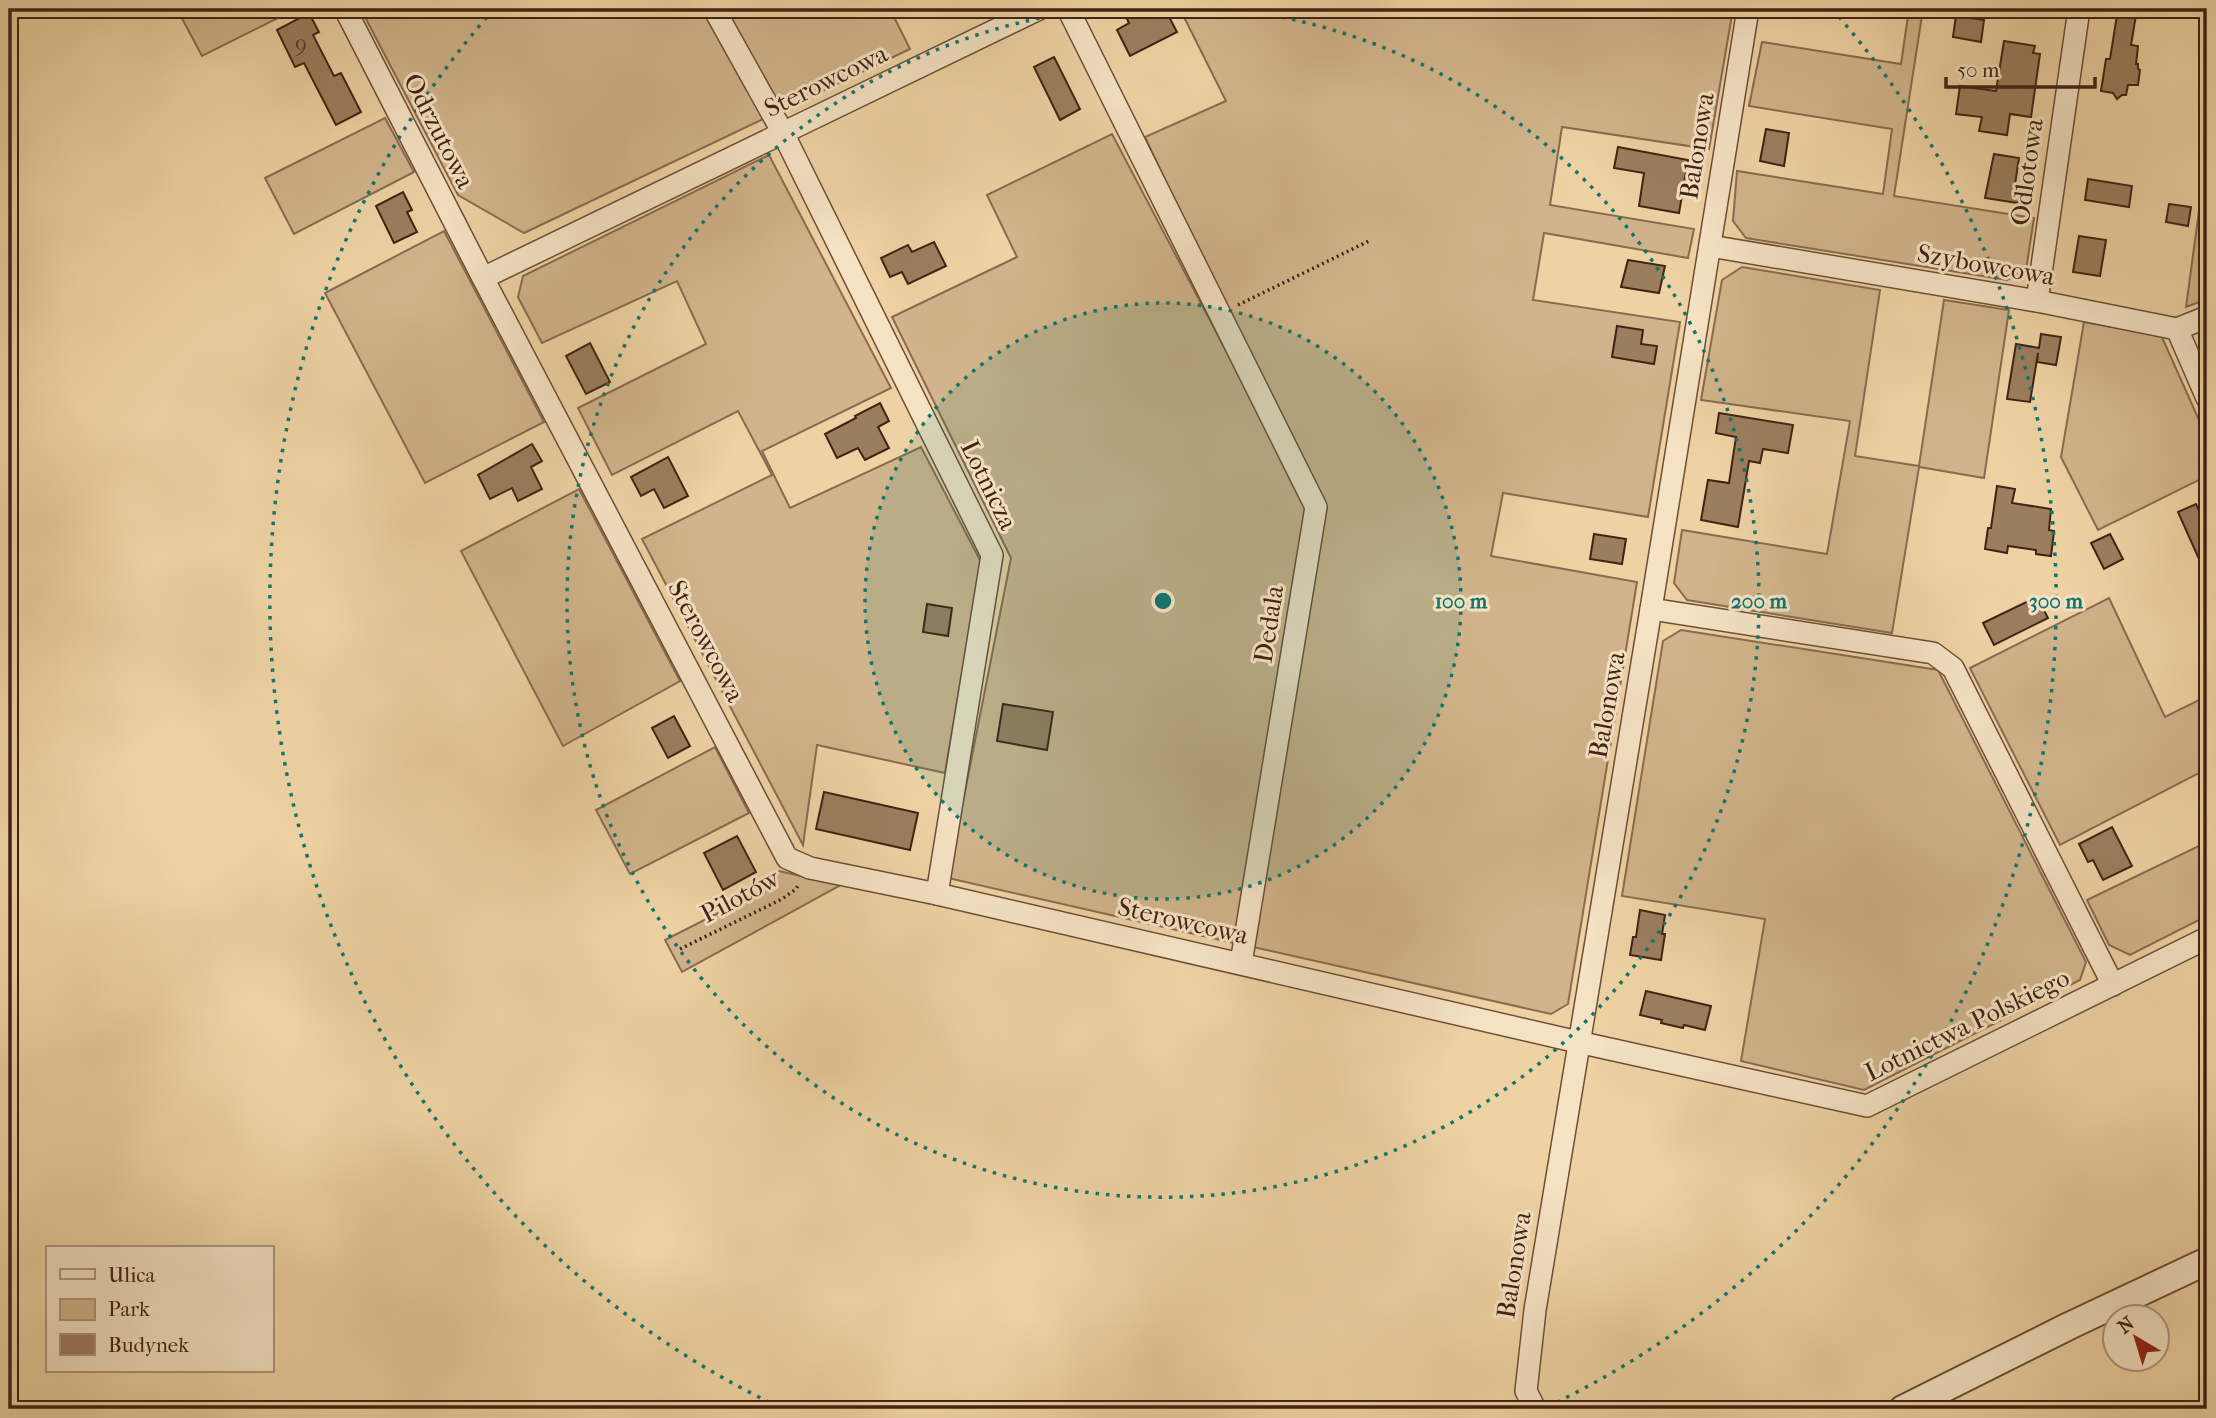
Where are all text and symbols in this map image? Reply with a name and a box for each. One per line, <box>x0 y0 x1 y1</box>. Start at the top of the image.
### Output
house number: 9 <box>295 30 307 57</box>
street label: Sterowcowa <box>759 37 894 124</box>
scale bar <box>1946 46 2095 90</box>
text: 50 m <box>1957 58 2000 82</box>
street label: Odrzutowa <box>397 68 482 195</box>
street label: Balonowa <box>1673 89 1721 202</box>
street label: Odlotowa <box>2004 115 2050 228</box>
street label: Szybowcowa <box>1915 238 2058 293</box>
street label: Lotnicza <box>954 435 1024 536</box>
street label: Sterowcowa <box>661 575 751 708</box>
street label: Dedala <box>1248 582 1291 665</box>
centre of rings <box>1151 589 1175 613</box>
text: 100 m <box>1435 589 1488 613</box>
text: 200 m <box>1731 589 1788 613</box>
text: 300 m <box>2029 589 2083 613</box>
street label: Balonowa <box>1582 648 1632 761</box>
street label: Pilotów <box>695 862 785 930</box>
street label: Sterowcowa <box>1115 891 1252 951</box>
street label: Lotnictwa Polskiego <box>1860 962 2074 1088</box>
street label: Balonowa <box>1490 1208 1538 1321</box>
legend <box>46 1246 273 1372</box>
text: Ulica <box>108 1263 155 1287</box>
text: Park <box>108 1297 150 1321</box>
north arrow <box>2100 1302 2170 1372</box>
text: N <box>2114 1312 2139 1338</box>
text: Budynek <box>108 1333 189 1357</box>

